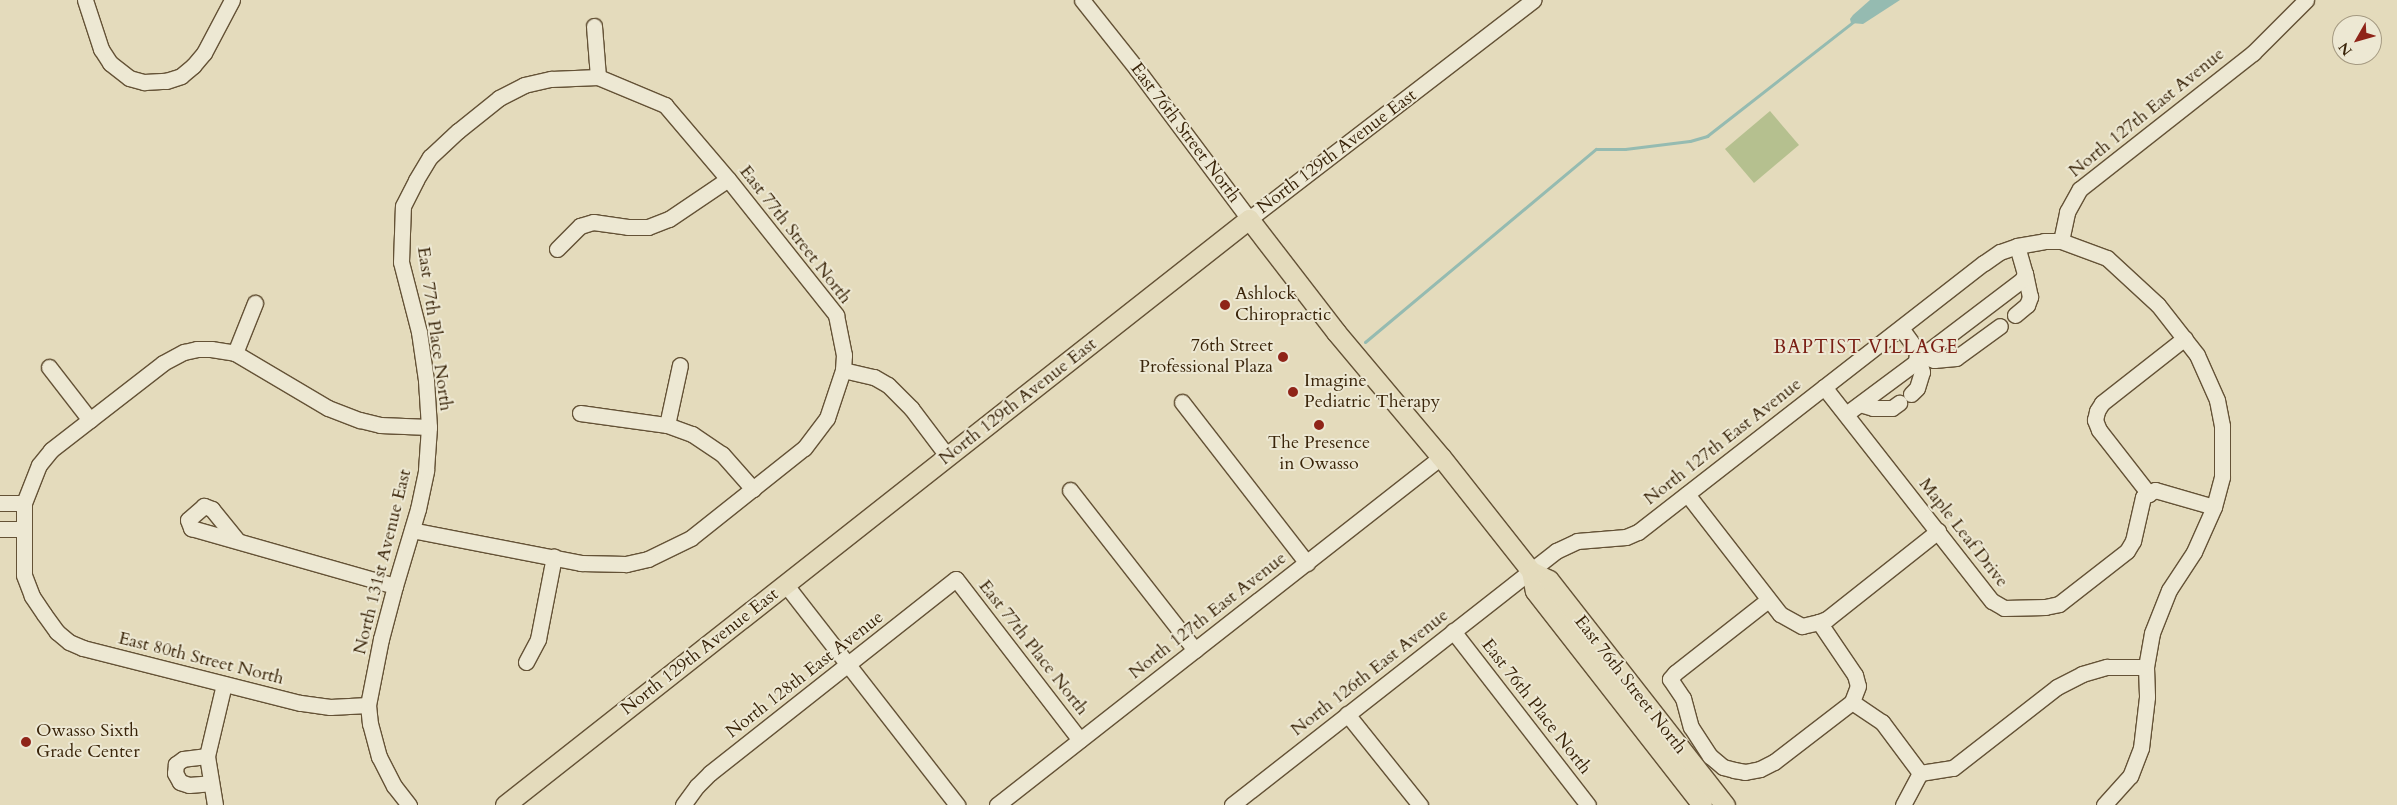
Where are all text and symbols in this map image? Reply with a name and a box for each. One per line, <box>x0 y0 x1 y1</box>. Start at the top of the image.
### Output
north arrow <box>2332 15 2382 65</box>
text: N <box>2334 38 2357 60</box>
street label: North 127th East Avenue <box>2065 44 2229 182</box>
street label: East 76th Street North <box>1125 59 1245 207</box>
street label: North 129th Avenue East <box>1253 85 1421 219</box>
street label: East 77th Street North <box>734 162 856 308</box>
street label: East 77th Place North <box>412 245 456 413</box>
place label: Ashlock Chiropractic <box>1235 284 1331 326</box>
marker: Ashlock Chiropractic <box>1219 299 1231 311</box>
street label: North 129th Avenue East <box>935 334 1101 470</box>
place label: 76th Street Professional Plaza <box>1139 336 1273 378</box>
district label: BAPTIST VILLAGE <box>1771 337 1961 359</box>
marker: 76th Street Professional Plaza <box>1277 351 1289 363</box>
place label: Imagine Pediatric Therapy <box>1304 371 1440 414</box>
street label: North 127th East Avenue <box>1640 374 1806 510</box>
marker: Imagine Pediatric Therapy <box>1286 385 1300 399</box>
marker: The Presence in Owasso <box>1313 419 1325 431</box>
place label: The Presence in Owasso <box>1268 433 1370 476</box>
street label: North 131st Avenue East <box>350 467 416 657</box>
street label: Maple Leaf Drive <box>1914 474 2012 592</box>
street label: North 127th East Avenue <box>1125 548 1291 684</box>
street label: East 77th Place North <box>973 576 1093 720</box>
street label: North 129th Avenue East <box>617 584 783 720</box>
street label: North 126th East Avenue <box>1287 605 1453 741</box>
street label: North 128th East Avenue <box>722 607 888 743</box>
street label: East 76th Street North <box>1569 612 1691 758</box>
street label: East 80th Street North <box>116 628 286 690</box>
street label: East 76th Place North <box>1476 635 1596 779</box>
place label: Owasso Sixth Grade Center <box>36 721 140 764</box>
marker: Owasso Sixth Grade Center <box>20 736 32 748</box>

